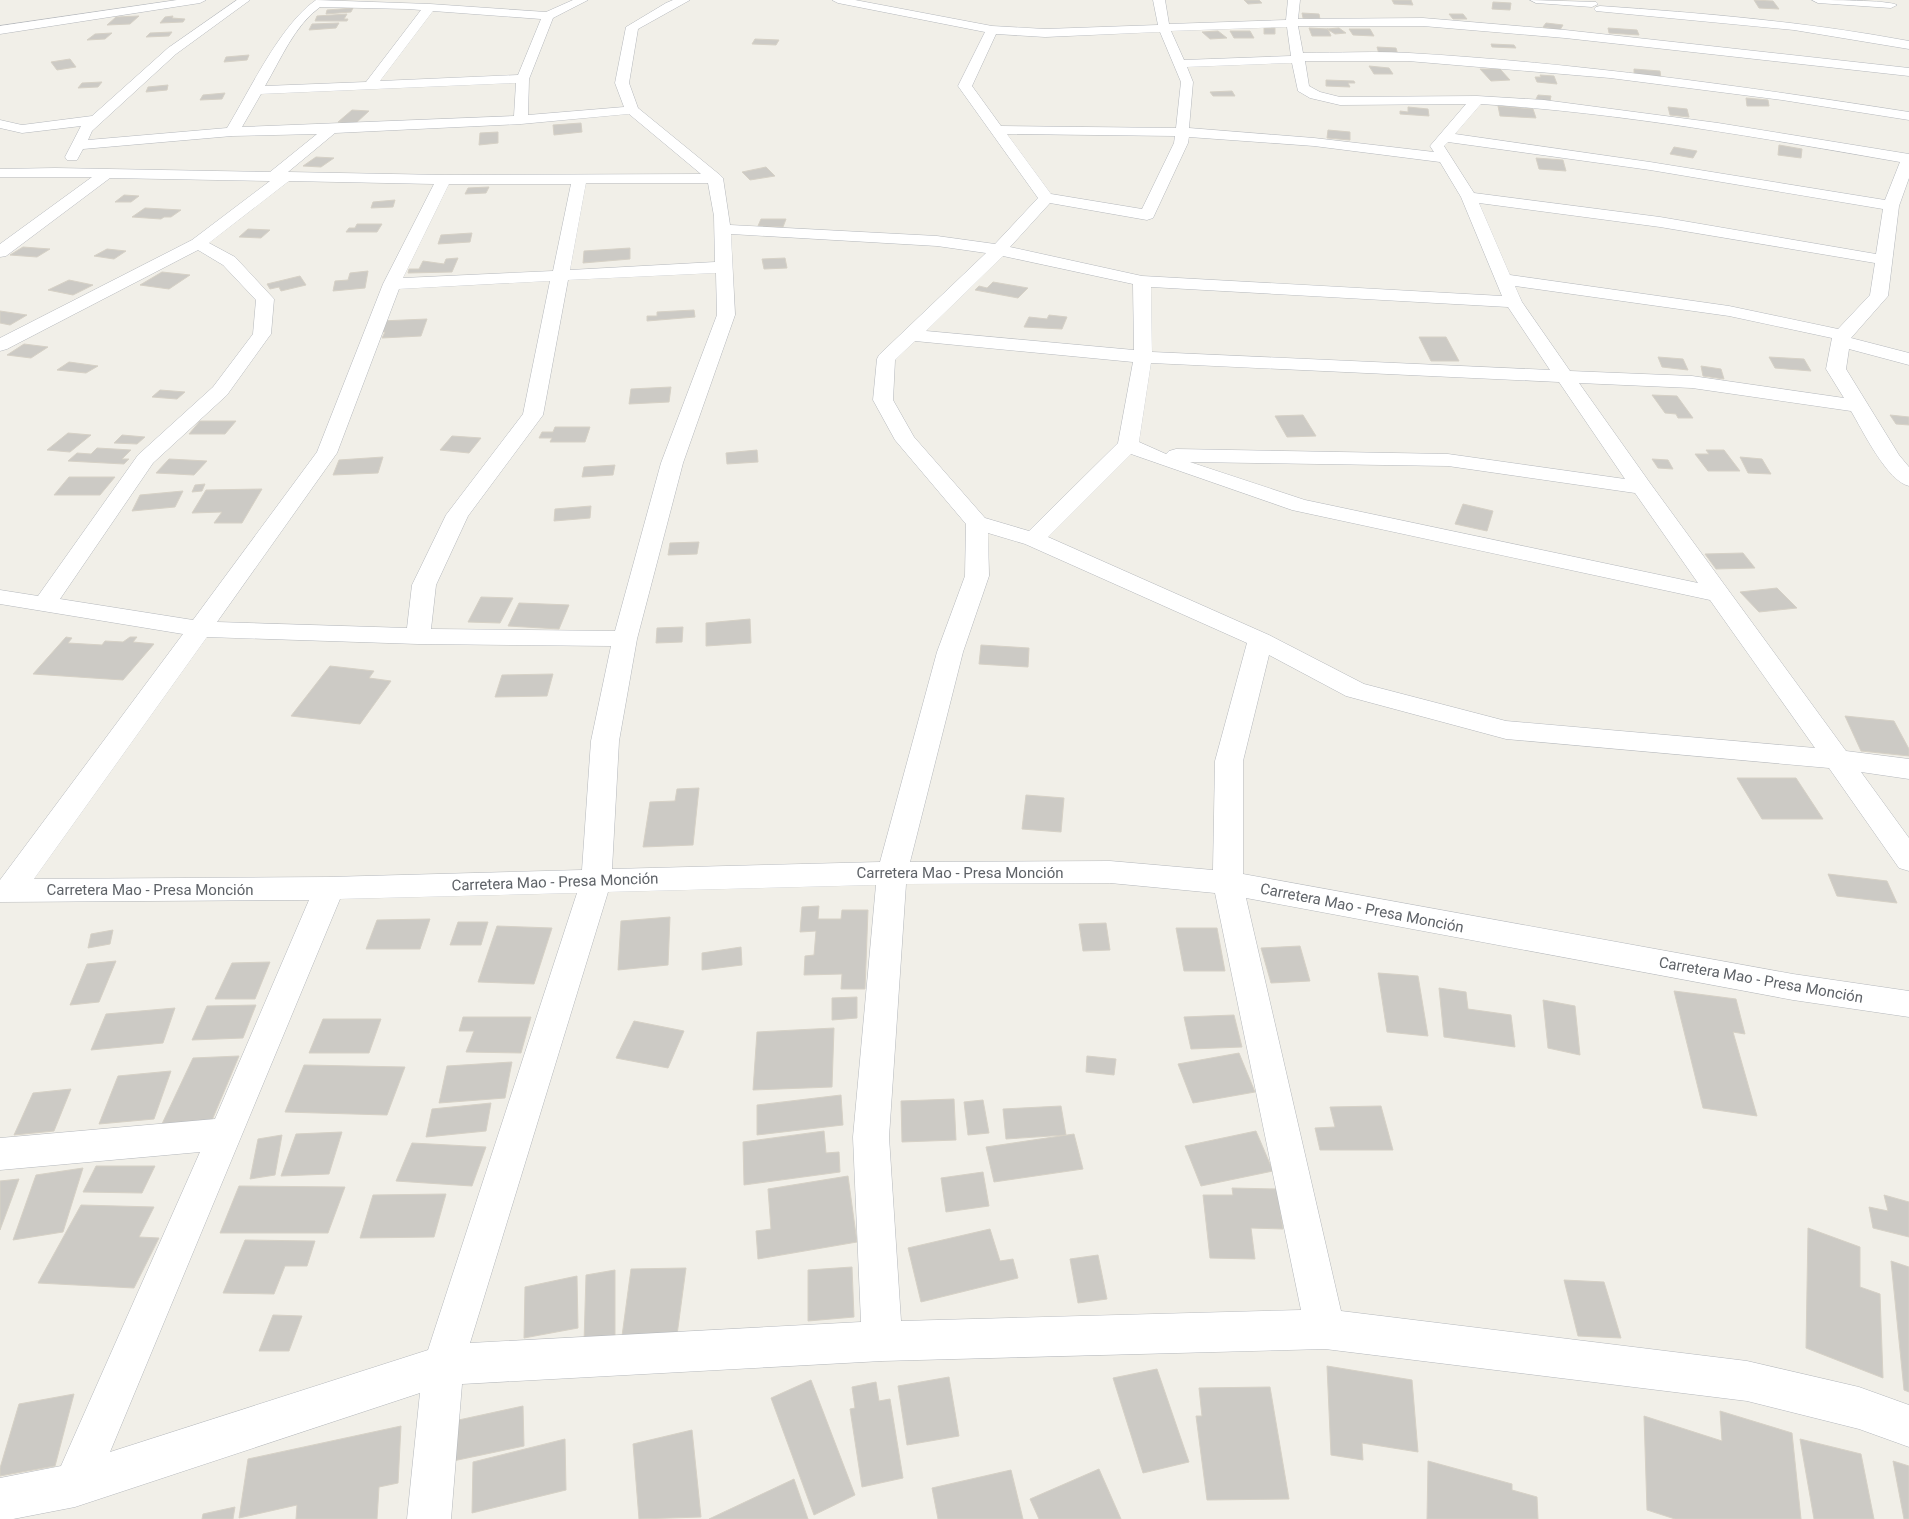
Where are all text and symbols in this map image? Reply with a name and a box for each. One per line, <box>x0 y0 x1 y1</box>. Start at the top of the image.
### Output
street label: Carretera Mao - Presa Monción <box>856 864 1064 882</box>
street label: Carretera Mao - Presa Monción <box>451 869 659 895</box>
street label: Carretera Mao - Presa Monción <box>1259 879 1465 937</box>
street label: Carretera Mao - Presa Monción <box>46 881 254 899</box>
street label: Carretera Mao - Presa Monción <box>1657 953 1865 1007</box>

